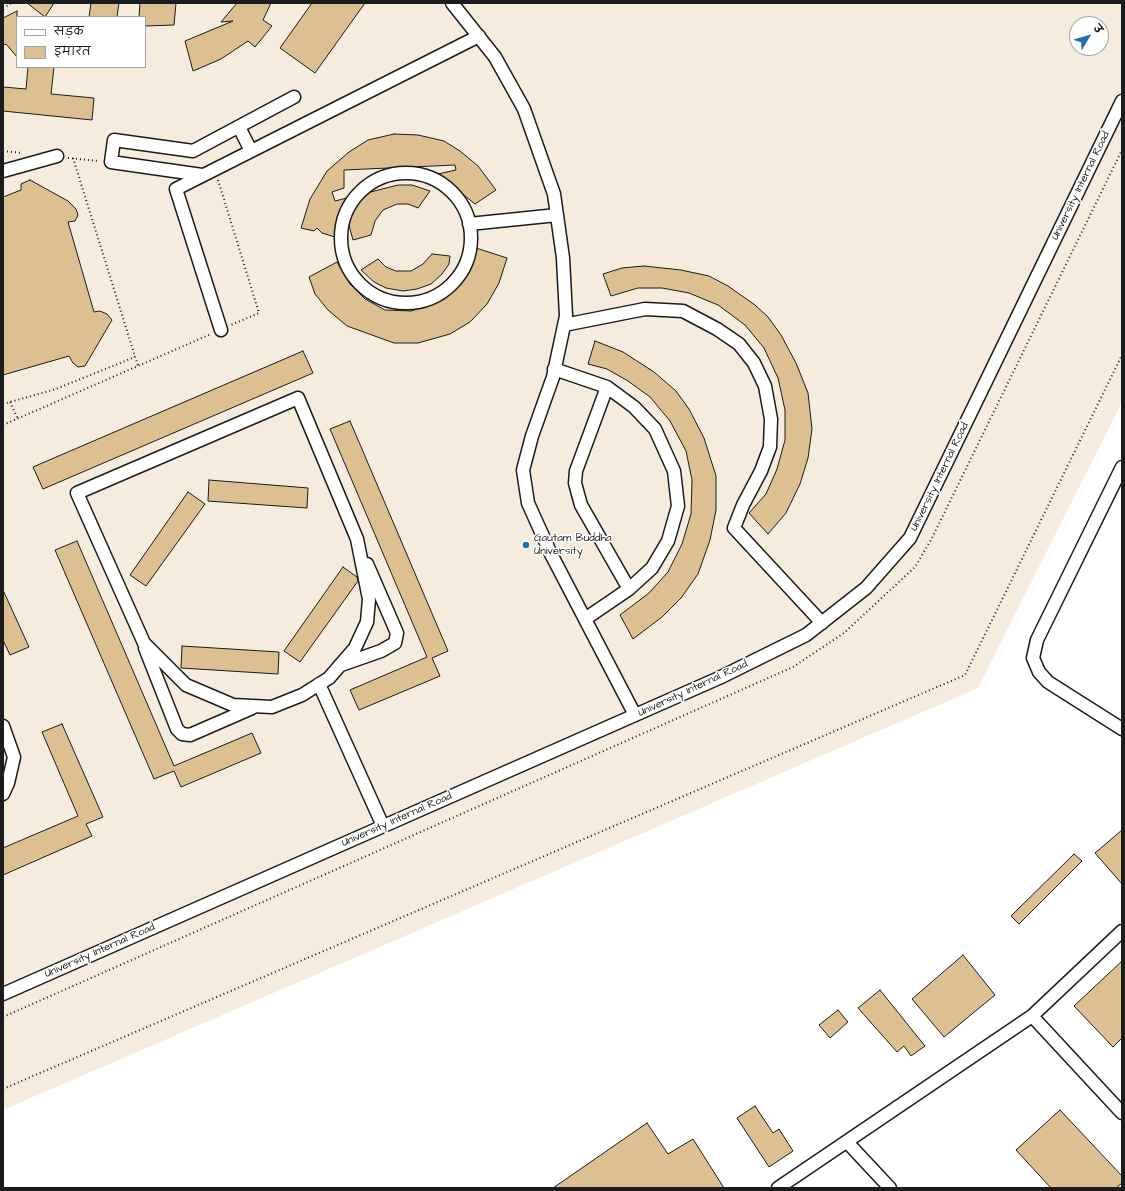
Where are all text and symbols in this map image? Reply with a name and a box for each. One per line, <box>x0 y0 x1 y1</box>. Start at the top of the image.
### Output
legend <box>16 16 146 68</box>
north arrow <box>1069 16 1109 56</box>
text: उ <box>1090 21 1106 36</box>
text: सड़क <box>54 23 84 40</box>
text: इमारत <box>54 43 91 60</box>
street label: University Internal Road <box>1049 130 1113 242</box>
street label: University Internal Road <box>908 421 972 533</box>
place label: Gautam Buddha University <box>534 532 612 558</box>
marker: Gautam Buddha University <box>521 540 531 550</box>
street label: University Internal Road <box>636 658 750 720</box>
street label: University Internal Road <box>340 790 454 850</box>
street label: University Internal Road <box>43 921 157 981</box>

